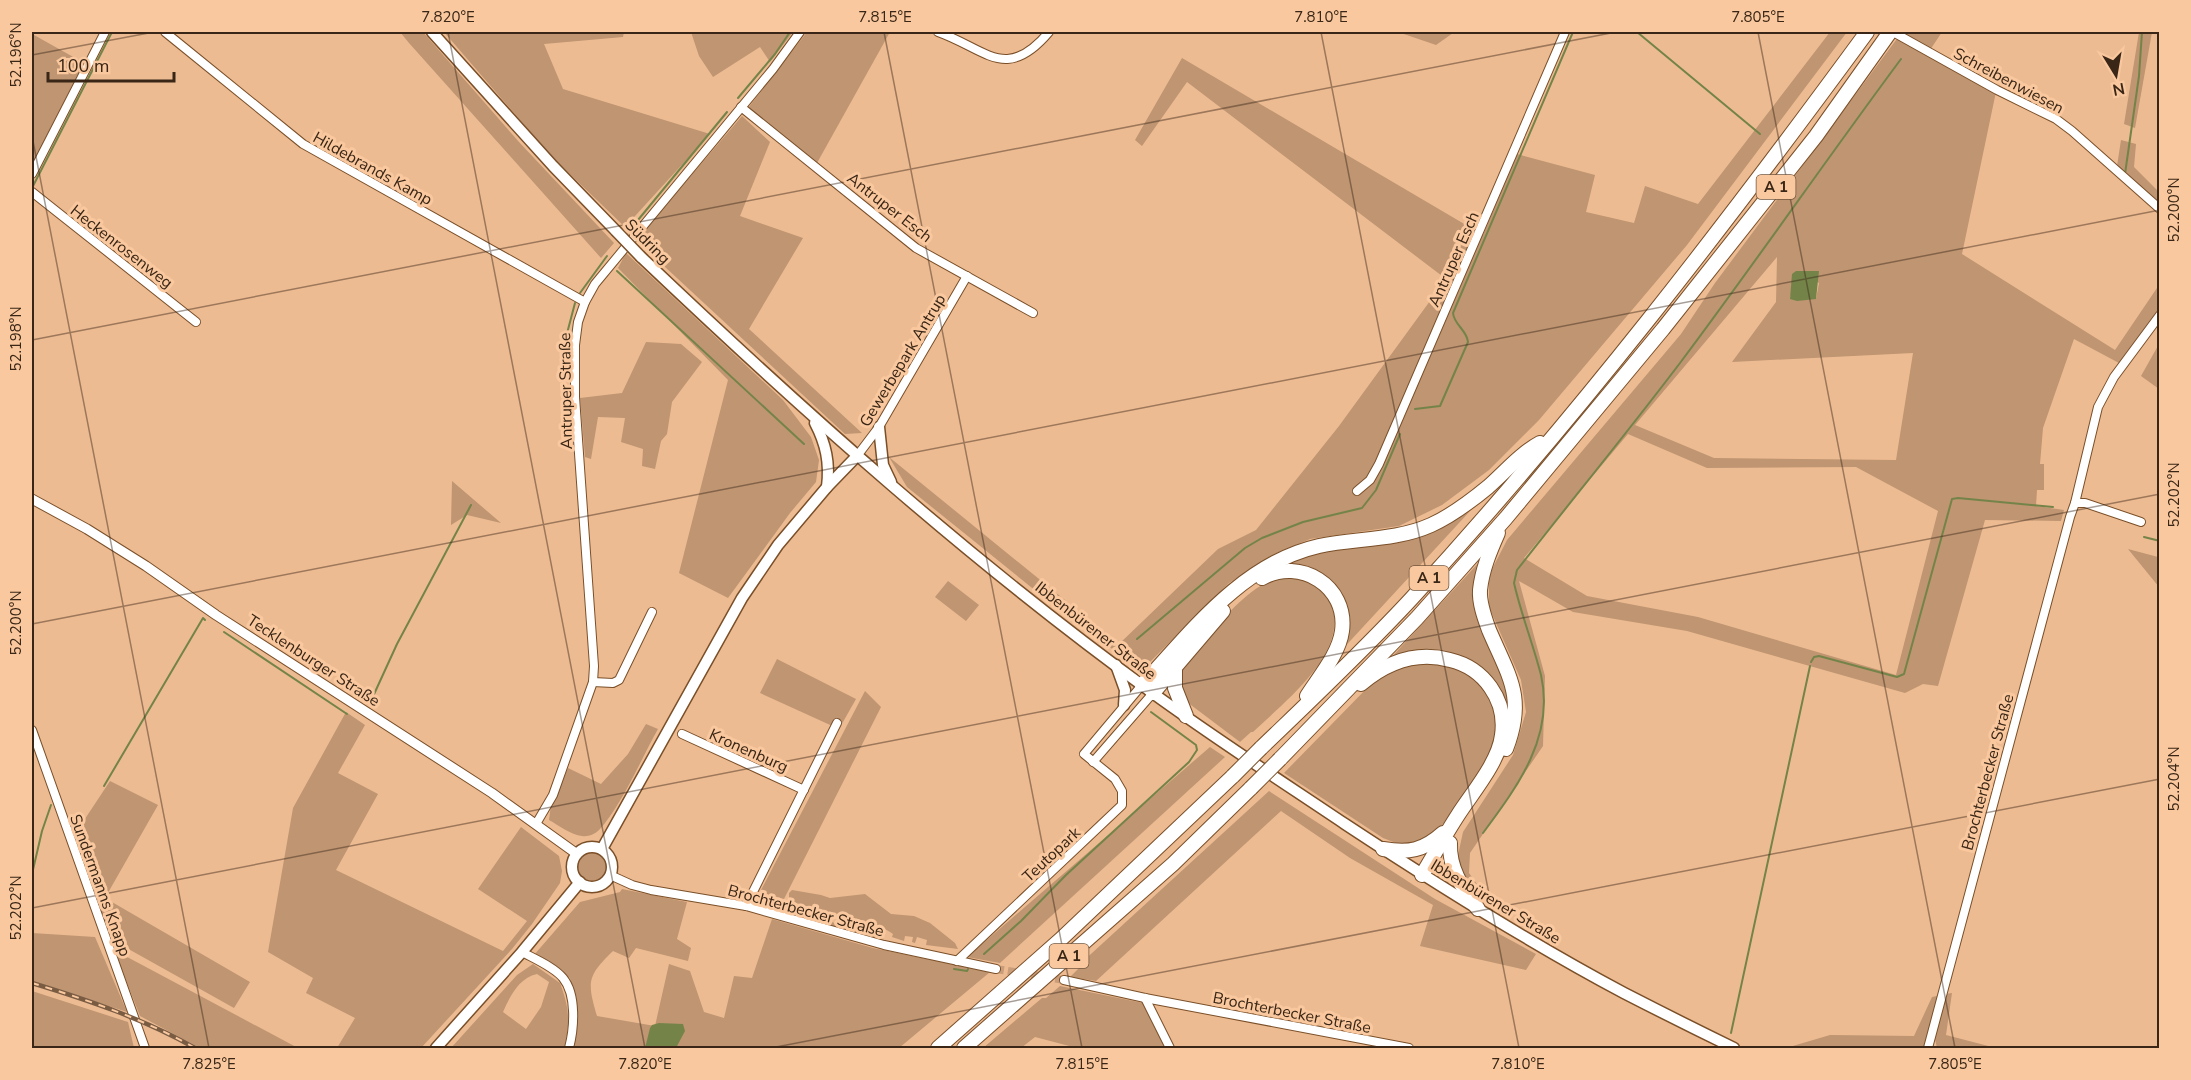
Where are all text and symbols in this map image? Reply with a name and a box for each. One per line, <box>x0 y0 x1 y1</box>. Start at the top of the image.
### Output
text: 7.820°E <box>421 7 475 27</box>
text: 7.815°E <box>858 7 912 27</box>
text: 7.810°E <box>1294 7 1348 27</box>
text: 7.805°E <box>1731 7 1785 27</box>
text: 52.196°N <box>6 22 26 88</box>
street label: Schreibenwiesen <box>1949 43 2068 119</box>
scale bar <box>48 45 174 83</box>
north arrow <box>2086 45 2146 105</box>
text: 100 m <box>57 54 109 78</box>
text: N <box>2111 77 2127 101</box>
street label: Hildebrands Kamp <box>309 127 436 211</box>
street label: Antruper Esch <box>842 168 936 248</box>
road number: A 1 <box>1756 175 1796 199</box>
text: 52.200°N <box>2164 177 2184 243</box>
street label: Heckenrosenweg <box>66 200 177 294</box>
street label: Antruper Esch <box>1423 208 1485 311</box>
street label: Südring <box>620 214 675 269</box>
street label: Gewerbepark Antrup <box>854 290 951 431</box>
text: 52.198°N <box>6 306 26 372</box>
street label: Antruper Straße <box>554 332 578 449</box>
text: 52.202°N <box>2164 462 2184 528</box>
road number: A 1 <box>1410 566 1448 590</box>
street label: Ibbenbürener Straße <box>1030 577 1161 685</box>
text: 52.200°N <box>6 590 26 656</box>
street label: Tecklenburger Straße <box>243 610 384 712</box>
street label: Brochterbecker Straße <box>1957 692 2019 853</box>
street label: Kronenburg <box>706 724 792 778</box>
text: 52.204°N <box>2164 746 2184 812</box>
street label: Sundermanns Knapp <box>64 811 136 960</box>
street label: Teutopark <box>1018 822 1086 887</box>
street label: Ibbenbürener Straße <box>1426 854 1565 949</box>
text: 52.202°N <box>6 875 26 941</box>
street label: Brochterbecker Straße <box>725 880 886 942</box>
road number: A 1 <box>1050 944 1088 968</box>
street label: Brochterbecker Straße <box>1211 987 1373 1039</box>
text: 7.825°E <box>182 1054 236 1074</box>
text: 7.820°E <box>618 1054 672 1074</box>
text: 7.815°E <box>1055 1054 1109 1074</box>
text: 7.810°E <box>1491 1054 1545 1074</box>
text: 7.805°E <box>1928 1054 1982 1074</box>

